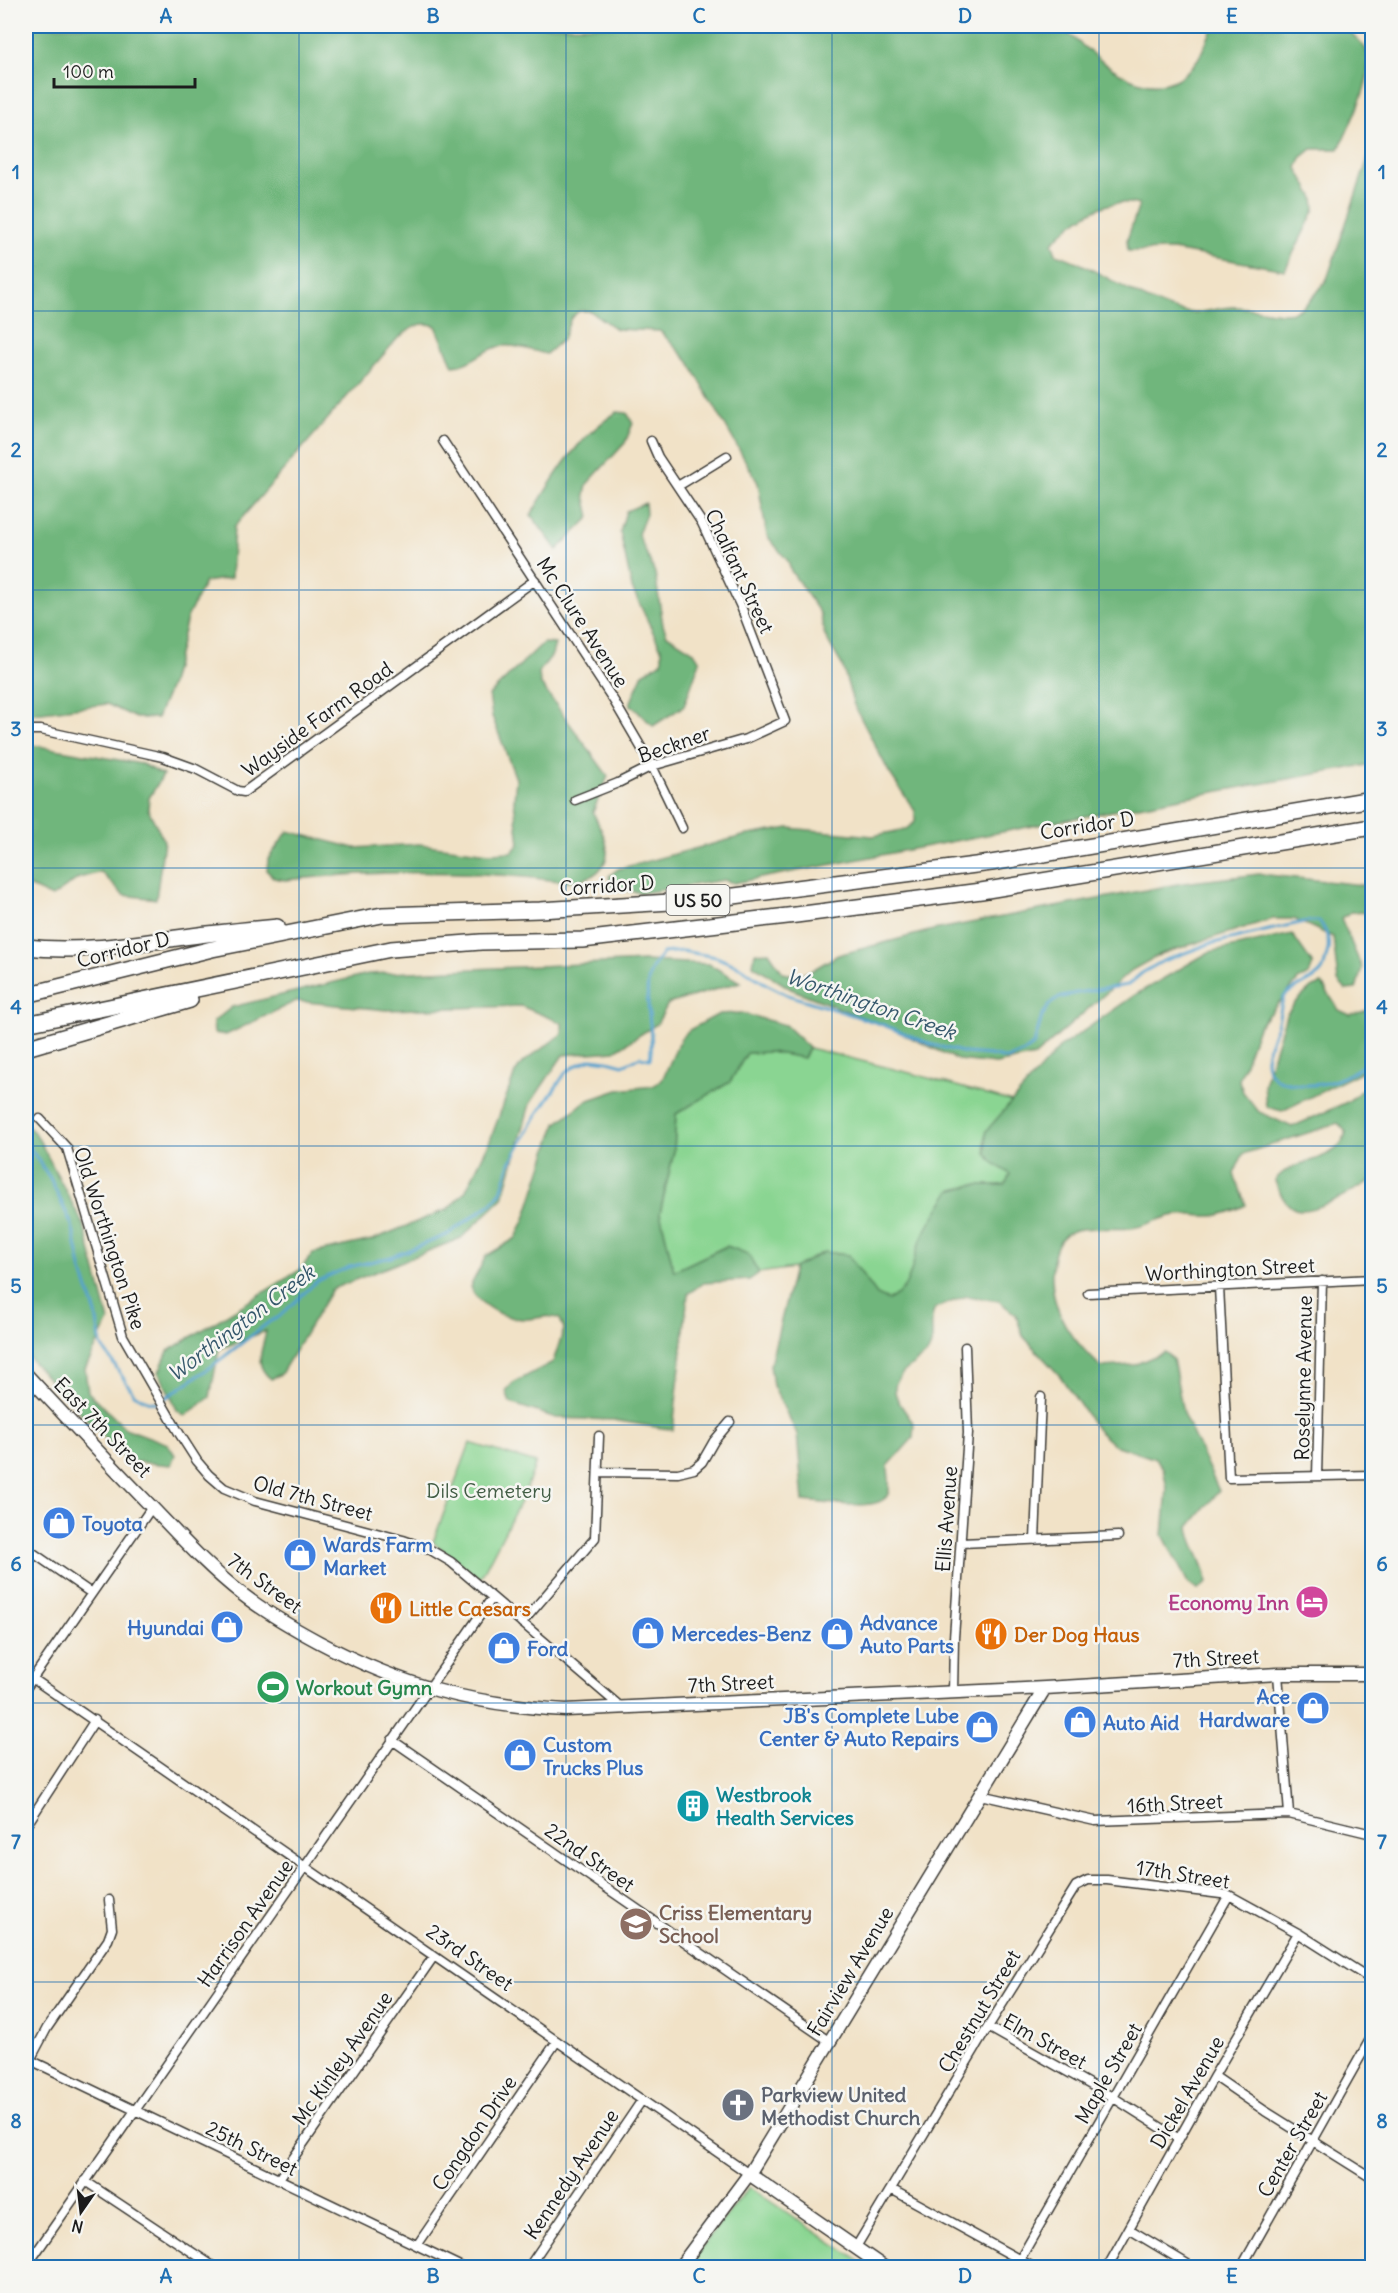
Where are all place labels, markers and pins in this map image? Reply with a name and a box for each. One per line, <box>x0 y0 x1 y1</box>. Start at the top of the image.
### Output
shop icon: Toyota <box>41 1505 77 1541</box>
place label: Toyota <box>82 1511 144 1536</box>
place label: Wards Farm Market <box>323 1532 433 1580</box>
shop icon: Wards Farm Market <box>282 1537 318 1573</box>
hotel icon: Economy Inn <box>1294 1584 1330 1620</box>
restaurant icon: Little Caesars <box>368 1590 404 1626</box>
place label: Economy Inn <box>1168 1590 1289 1615</box>
place label: Little Caesars <box>409 1596 531 1621</box>
shop icon: Hyundai <box>209 1609 245 1645</box>
place label: Advance Auto Parts <box>860 1610 954 1658</box>
place label: Hyundai <box>127 1615 204 1640</box>
shop icon: Mercedes-Benz <box>630 1615 666 1651</box>
shop icon: Advance Auto Parts <box>819 1616 855 1652</box>
restaurant icon: Der Dog Haus <box>973 1616 1009 1652</box>
place label: Mercedes-Benz <box>671 1621 812 1646</box>
place label: Der Dog Haus <box>1014 1622 1140 1647</box>
shop icon: Ford <box>486 1630 522 1666</box>
place label: Ford <box>527 1636 569 1661</box>
sports icon: Workout Gymn <box>255 1669 291 1705</box>
place label: Workout Gymn <box>296 1675 433 1700</box>
place label: Ace Hardware <box>1199 1684 1290 1732</box>
shop icon: Ace Hardware <box>1295 1690 1331 1726</box>
place label: JB's Complete Lube Center & Auto Repairs <box>759 1703 959 1751</box>
shop icon: Auto Aid <box>1062 1704 1098 1740</box>
shop icon: JB's Complete Lube Center & Auto Repairs <box>964 1709 1000 1745</box>
place label: Auto Aid <box>1103 1710 1180 1735</box>
place label: Custom Trucks Plus <box>543 1732 643 1780</box>
shop icon: Custom Trucks Plus <box>502 1737 538 1773</box>
place label: Westbrook Health Services <box>716 1782 854 1830</box>
building icon: Westbrook Health Services <box>675 1788 711 1824</box>
place label: Criss Elementary School <box>659 1900 812 1948</box>
school or university icon: Criss Elementary School <box>618 1906 654 1942</box>
place label: Parkview United Methodist Church <box>761 2082 921 2130</box>
church icon: Parkview United Methodist Church <box>720 2087 756 2123</box>

